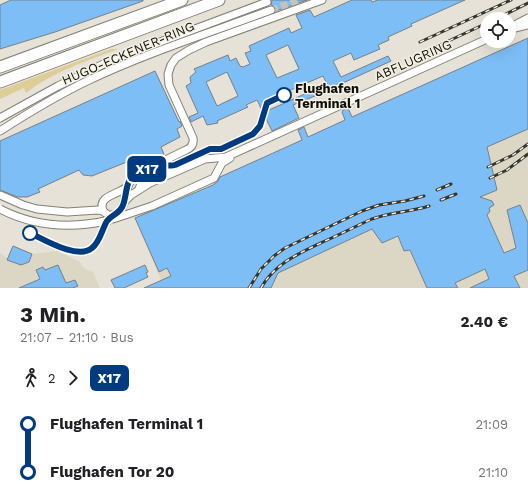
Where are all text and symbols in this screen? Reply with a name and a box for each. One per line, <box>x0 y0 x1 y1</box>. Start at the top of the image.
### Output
map controls <box>480 12 516 48</box>
button: locate <box>480 12 516 48</box>
street label: HUGO-ECKENER-RING <box>60 18 196 88</box>
street label: ABFLUGRING <box>372 36 454 84</box>
place label: Flughafen Terminal 1 <box>295 81 360 111</box>
marker: Flughafen Terminal 1 <box>276 87 292 103</box>
line badge: X17 <box>124 156 170 182</box>
text: X17 <box>135 161 159 177</box>
unlabelled marker <box>22 225 38 241</box>
text: 3 Min. <box>20 302 86 327</box>
text: 2.40 € <box>461 313 508 331</box>
text: 21:07 – 21:10 · Bus <box>20 330 134 345</box>
icon: walk <box>20 367 42 389</box>
icon: forward <box>62 367 84 389</box>
text: X17 <box>98 370 121 386</box>
text: 2 <box>48 371 56 386</box>
text: Flughafen Terminal 1 <box>50 415 203 433</box>
text: 21:09 <box>475 417 508 432</box>
text: Flughafen Tor 20 <box>50 463 174 481</box>
text: 21:10 <box>478 465 508 480</box>

